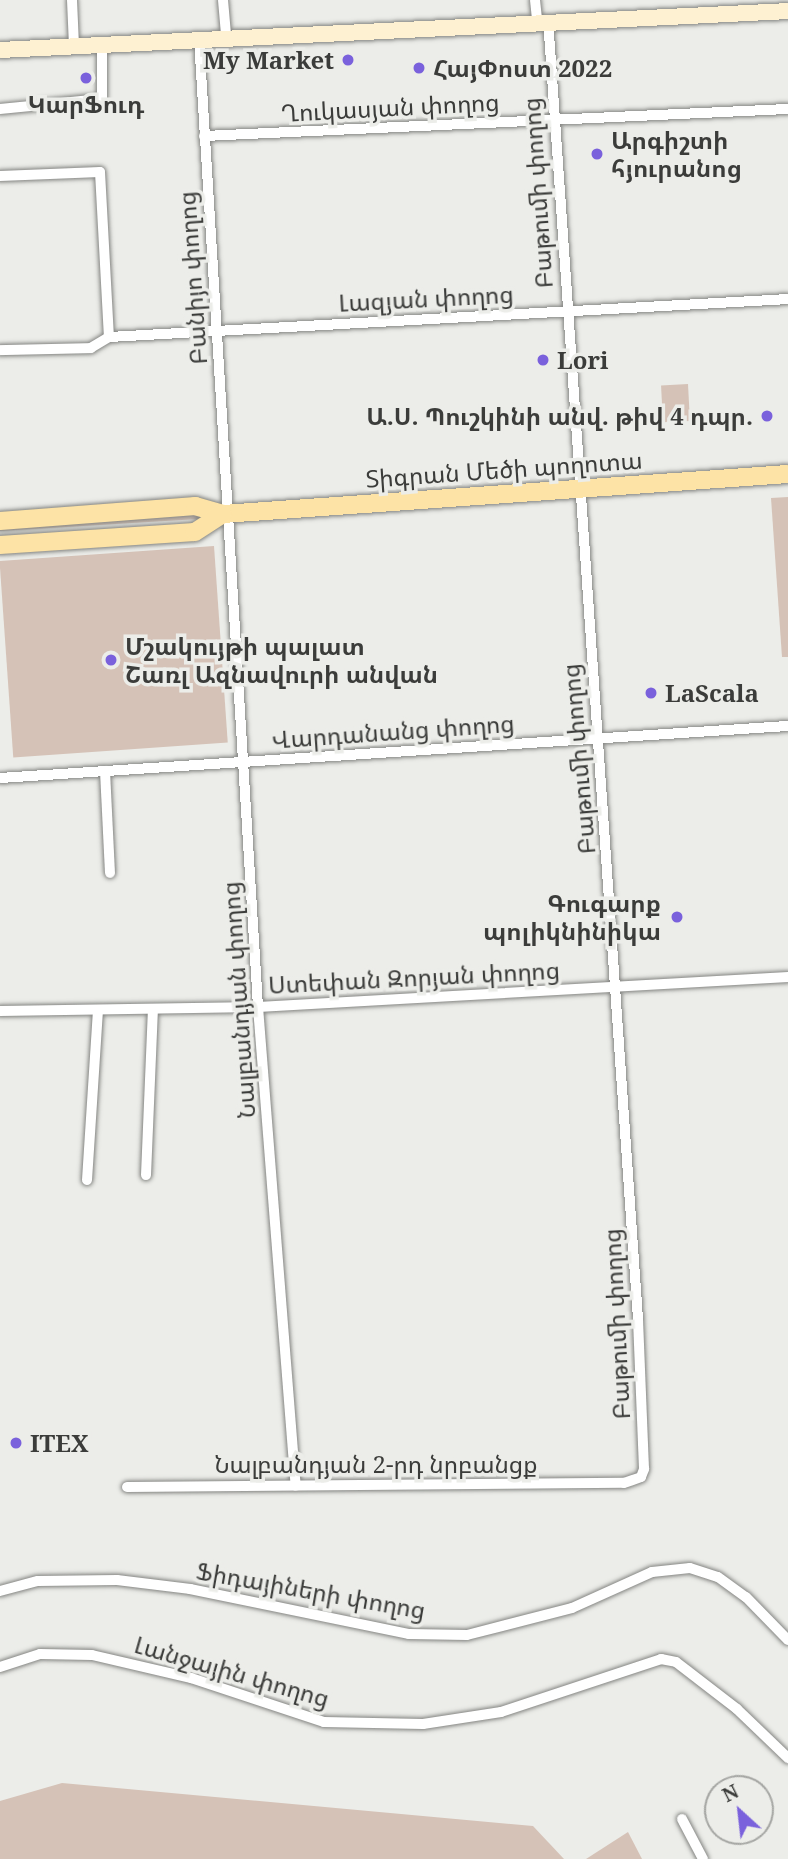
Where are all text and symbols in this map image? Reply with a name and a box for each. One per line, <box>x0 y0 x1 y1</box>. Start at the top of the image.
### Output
place label: My Market <box>203 46 334 74</box>
marker: My Market <box>340 52 356 68</box>
place label: ՀայՓոստ 2022 <box>433 54 612 82</box>
marker: ՀայՓոստ 2022 <box>411 60 427 76</box>
marker: ԿարՖուդ <box>78 70 94 86</box>
street label: Ղուկասյան փողոց <box>280 87 500 127</box>
place label: ԿարՖուդ <box>28 90 144 118</box>
street label: Բաթումի փողոց <box>516 97 558 289</box>
place label: Արգիշտի հյուրանոց <box>611 126 742 182</box>
marker: Արգիշտի հյուրանոց <box>589 146 605 162</box>
street label: Բանիյո փողոց <box>172 190 212 366</box>
street label: Լազյան փողոց <box>338 279 514 317</box>
place label: Lori <box>557 346 608 374</box>
marker: Lori <box>535 352 551 368</box>
place label: Ա.Ս. Պուշկինի անվ. թիվ 4 դպր. <box>366 402 753 430</box>
marker: Ա.Ս. Պուշկինի անվ. թիվ 4 դպր. <box>759 408 775 424</box>
street label: Տիգրան Մեծի պողոտա <box>365 445 643 493</box>
place label: Մշակույթի պալատ Շառլ Ազնավուրի անվան <box>125 632 438 688</box>
marker: Մշակույթի պալատ Շառլ Ազնավուրի անվան <box>103 652 119 668</box>
street label: Բաթումի փողոց <box>555 663 601 855</box>
place label: LaScala <box>665 679 759 707</box>
marker: LaScala <box>643 685 659 701</box>
street label: Վարդանանց փողոց <box>271 708 515 754</box>
street label: Նալբանդյան փողոց <box>215 881 261 1119</box>
place label: Գուգարք պոլիկնինիկա <box>483 889 661 945</box>
marker: Գուգարք պոլիկնինիկա <box>667 907 687 927</box>
street label: Ստեփան Զորյան փողոց <box>267 955 561 999</box>
street label: Բաթումի փողոց <box>597 1228 635 1420</box>
place label: ITEX <box>30 1429 89 1457</box>
marker: ITEX <box>8 1435 24 1451</box>
street label: Նալբանդյան 2-րդ նրբանցք <box>214 1450 538 1478</box>
street label: Ֆիդայիների փողոց <box>194 1556 428 1624</box>
street label: Լանջային փողոց <box>131 1629 333 1713</box>
north arrow <box>704 1775 774 1845</box>
text: N <box>718 1778 743 1808</box>

